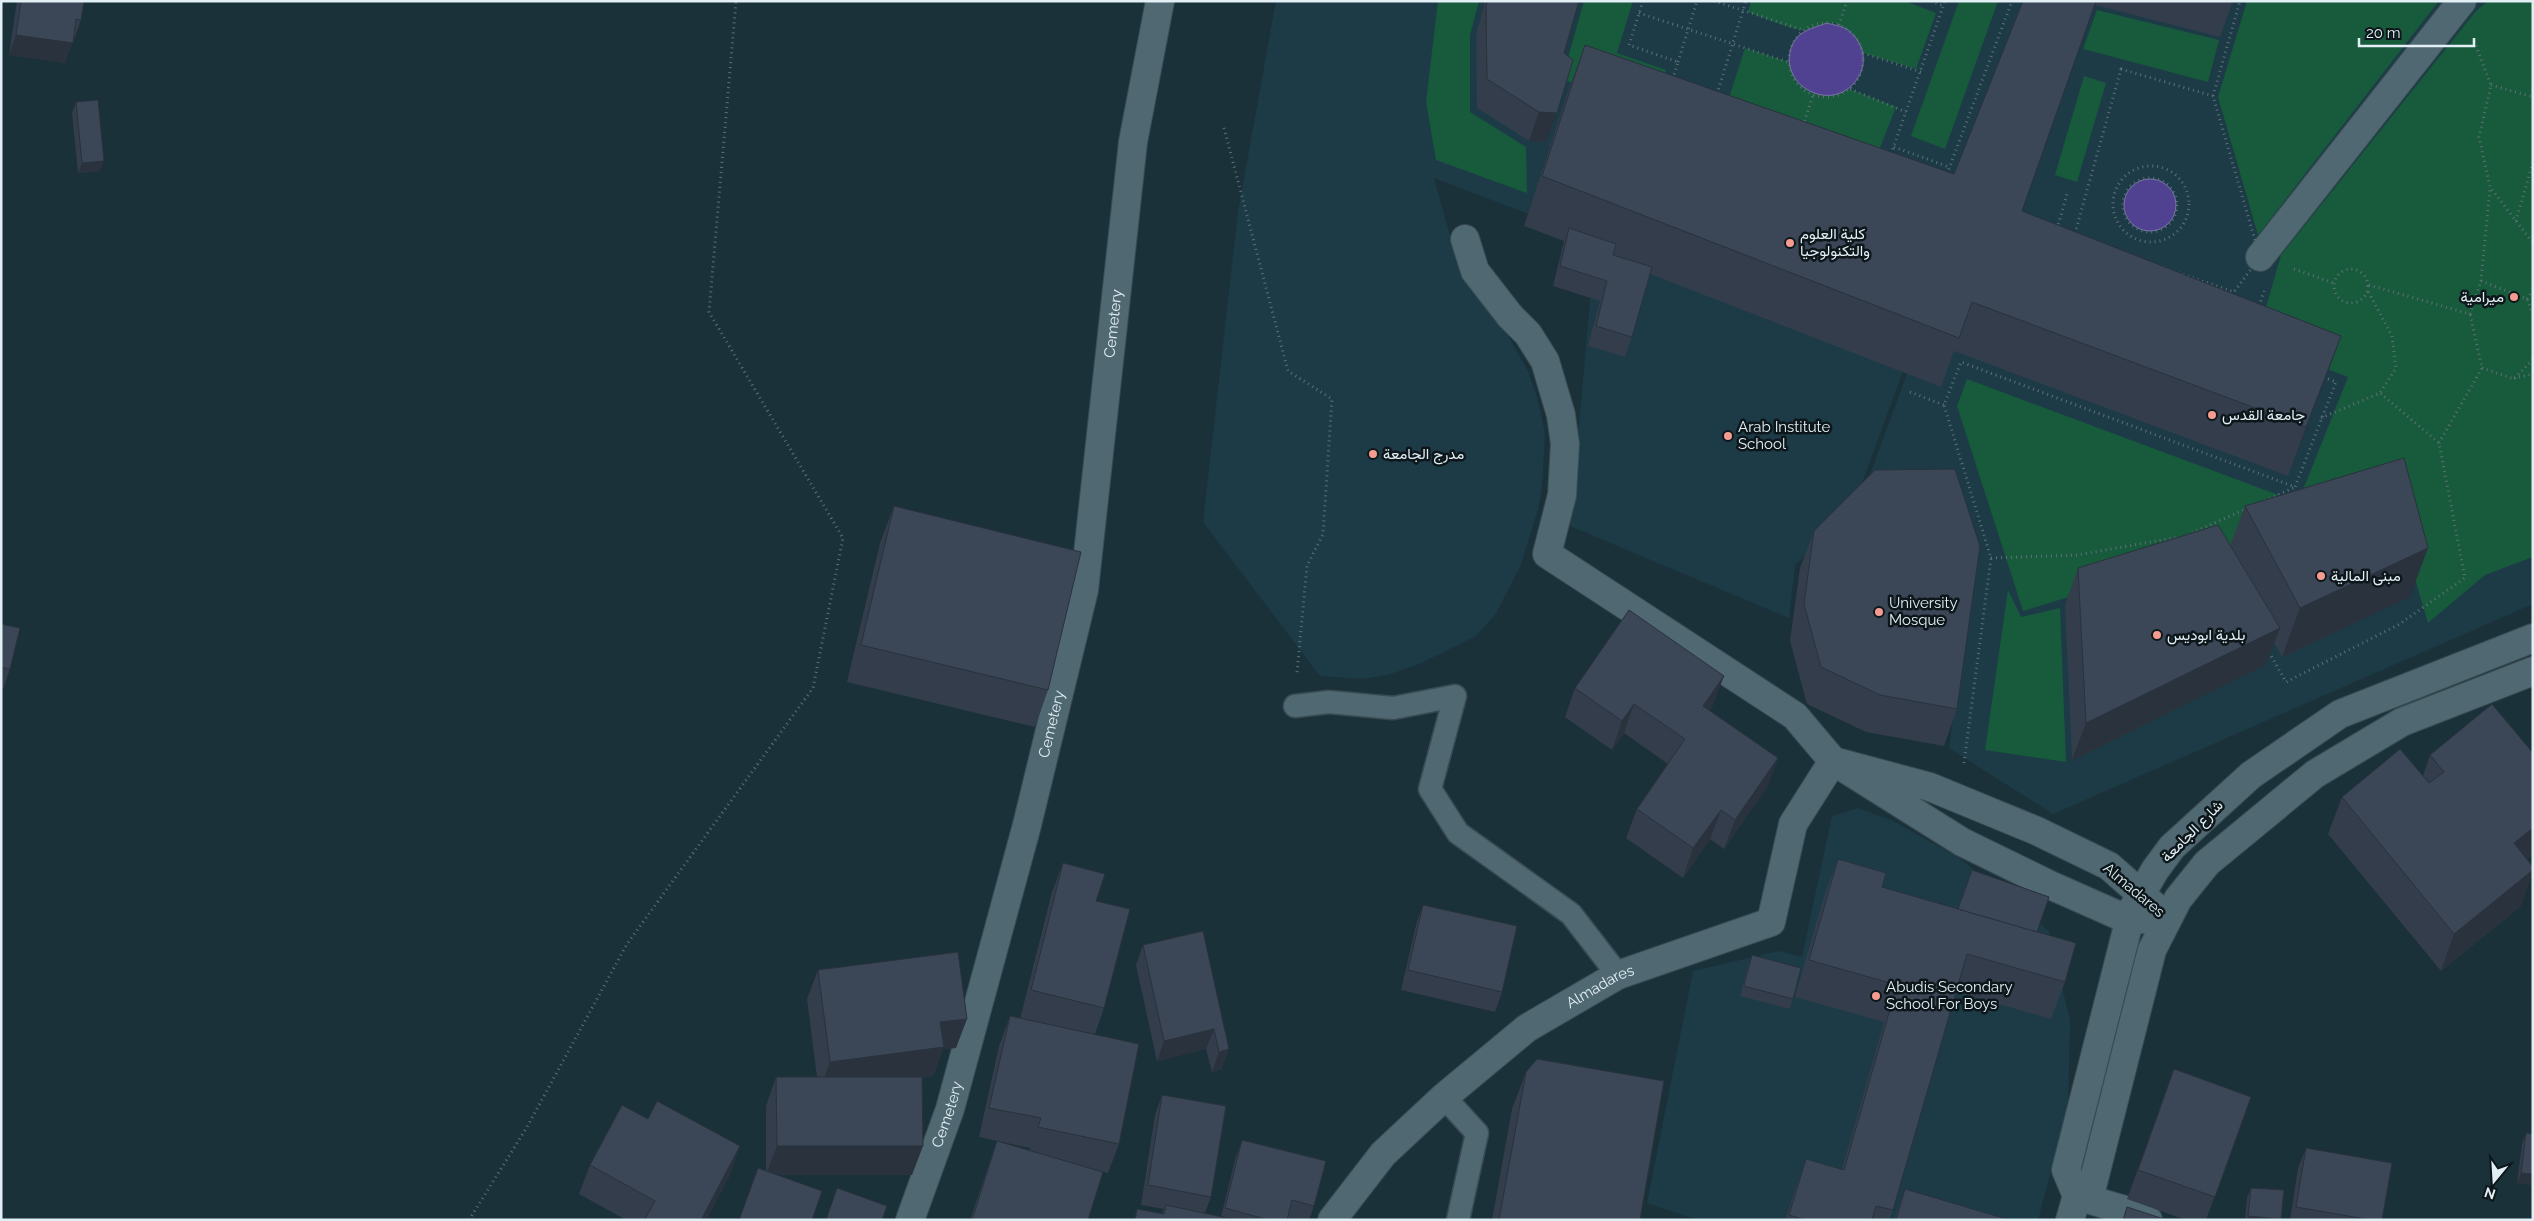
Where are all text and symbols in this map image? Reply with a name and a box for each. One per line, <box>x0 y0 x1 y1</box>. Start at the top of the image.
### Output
scale bar <box>2359 15 2474 47</box>
text: 20 m <box>2366 24 2401 42</box>
place label: كلية العلوم والتكنولوجيا <box>1800 225 1870 260</box>
marker: كلية العلوم والتكنولوجيا <box>1784 237 1796 249</box>
street label: Cemetery <box>1100 288 1126 359</box>
place label: ميرامية <box>2461 288 2504 306</box>
marker: ميرامية <box>2508 291 2520 303</box>
place label: جامعة القدس <box>2222 406 2305 425</box>
marker: جامعة القدس <box>2206 409 2218 421</box>
place label: Arab Institute School <box>1738 418 1830 453</box>
marker: Arab Institute School <box>1722 430 1734 442</box>
place label: مدرج الجامعة <box>1383 445 1464 465</box>
marker: مدرج الجامعة <box>1367 448 1379 460</box>
place label: مبنى المالية <box>2331 567 2401 586</box>
marker: مبنى المالية <box>2315 570 2327 582</box>
place label: University Mosque <box>1889 594 1958 629</box>
marker: University Mosque <box>1873 606 1885 618</box>
place label: بلدية ابوديس <box>2167 626 2245 645</box>
marker: بلدية ابوديس <box>2151 629 2163 641</box>
street label: Cemetery <box>1035 689 1068 760</box>
street label: شارع الجامعة <box>2157 796 2228 867</box>
street label: Almadares <box>2100 859 2168 921</box>
street label: Almadares <box>1563 961 1636 1012</box>
place label: Abudis Secondary School For Boys <box>1886 978 2013 1013</box>
marker: Abudis Secondary School For Boys <box>1870 990 1882 1002</box>
street label: Cemetery <box>928 1079 966 1150</box>
north arrow <box>2469 1156 2519 1206</box>
text: N <box>2482 1184 2498 1203</box>

